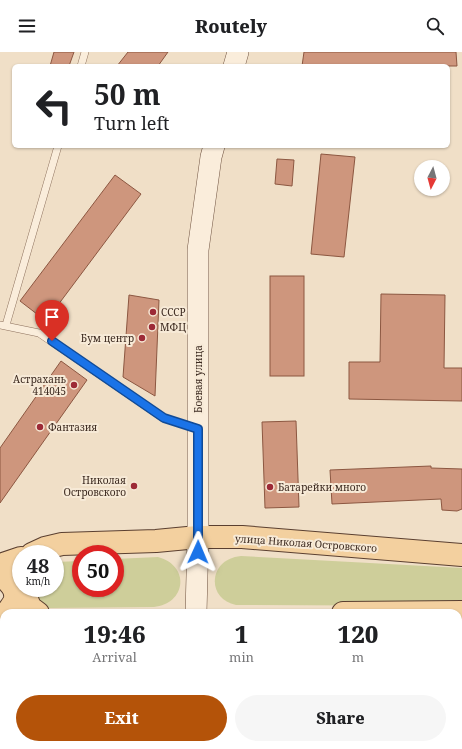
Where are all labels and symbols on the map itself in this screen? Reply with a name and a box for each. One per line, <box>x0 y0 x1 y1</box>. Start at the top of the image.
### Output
north arrow <box>414 160 450 196</box>
pin <box>35 300 69 341</box>
place label: СССР <box>161 305 186 319</box>
marker: СССР <box>148 307 158 317</box>
place label: МФЦ <box>160 320 186 334</box>
marker: МФЦ <box>147 322 157 332</box>
place label: Бум центр <box>81 331 134 345</box>
marker: Бум центр <box>137 333 147 343</box>
street label: Боевая улица <box>191 345 205 413</box>
place label: Астрахань 414045 <box>13 372 67 398</box>
marker: Астрахань 414045 <box>69 380 79 390</box>
place label: Фантазия <box>48 420 97 434</box>
marker: Фантазия <box>35 422 45 432</box>
place label: Николая Островского <box>64 473 126 499</box>
place label: Батарейки много <box>278 480 366 494</box>
marker: Николая Островского <box>129 481 139 491</box>
marker: Батарейки много <box>265 482 275 492</box>
position arrow <box>177 531 219 573</box>
street label: улица Николая Островского <box>234 531 378 555</box>
speed limit sign: 50 <box>72 545 124 597</box>

